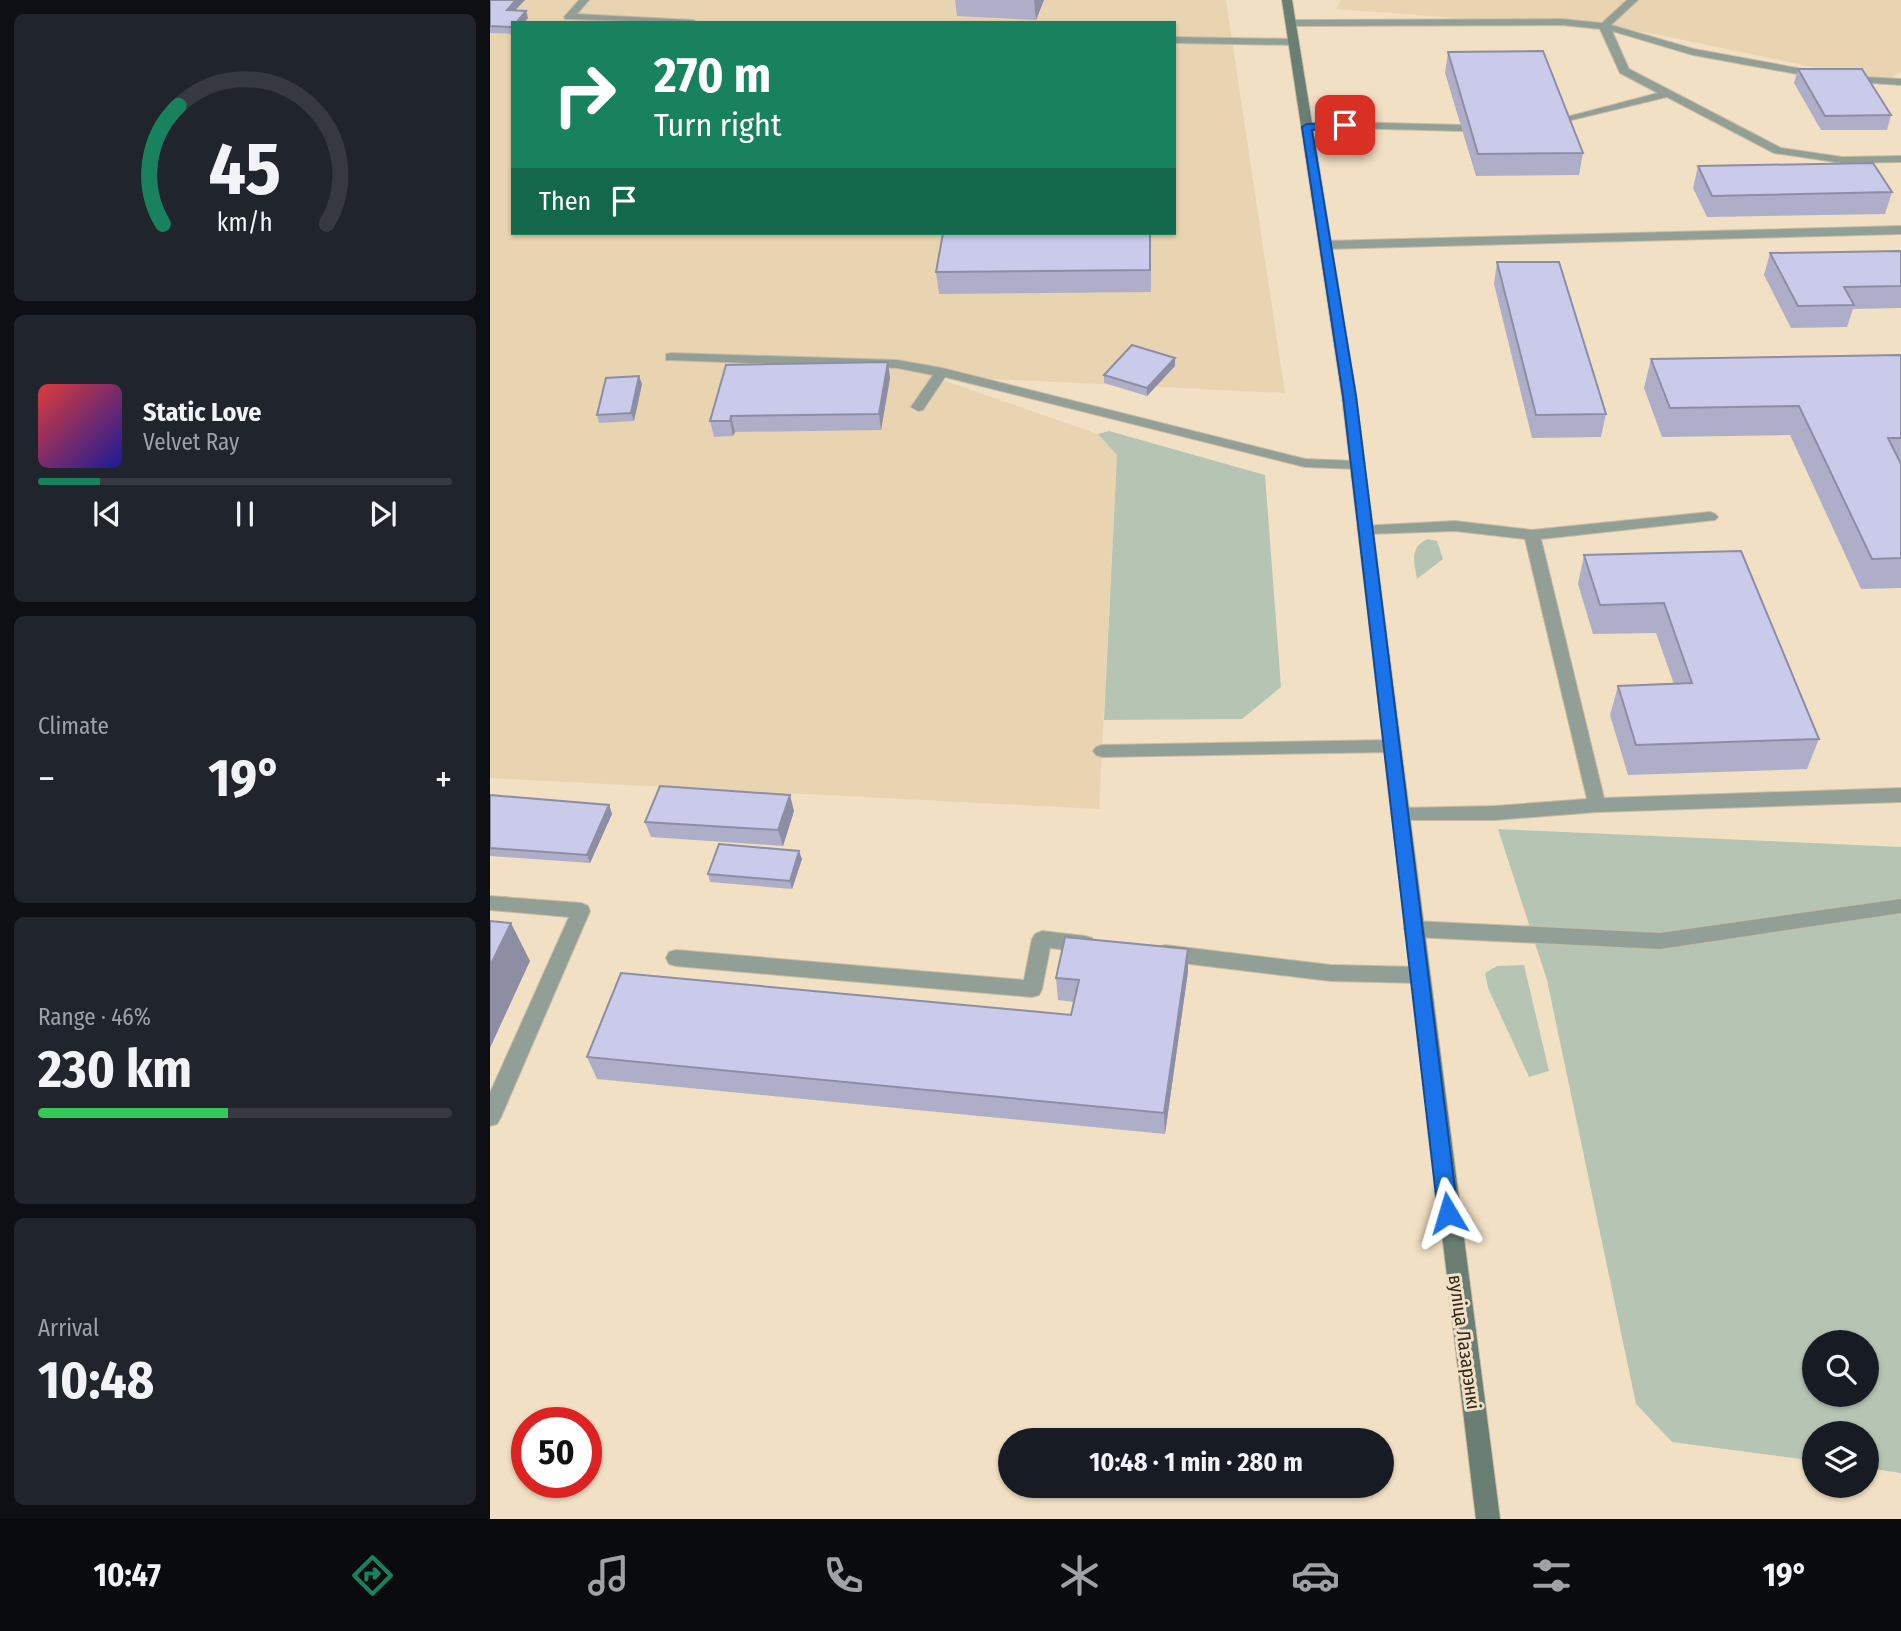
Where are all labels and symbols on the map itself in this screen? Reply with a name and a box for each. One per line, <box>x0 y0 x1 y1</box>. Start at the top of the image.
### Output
pin <box>1315 95 1375 155</box>
position arrow <box>1411 1176 1485 1250</box>
street label: вуліца Лазарэнкі <box>1444 1273 1485 1411</box>
speed limit sign: 50 <box>511 1407 602 1498</box>

